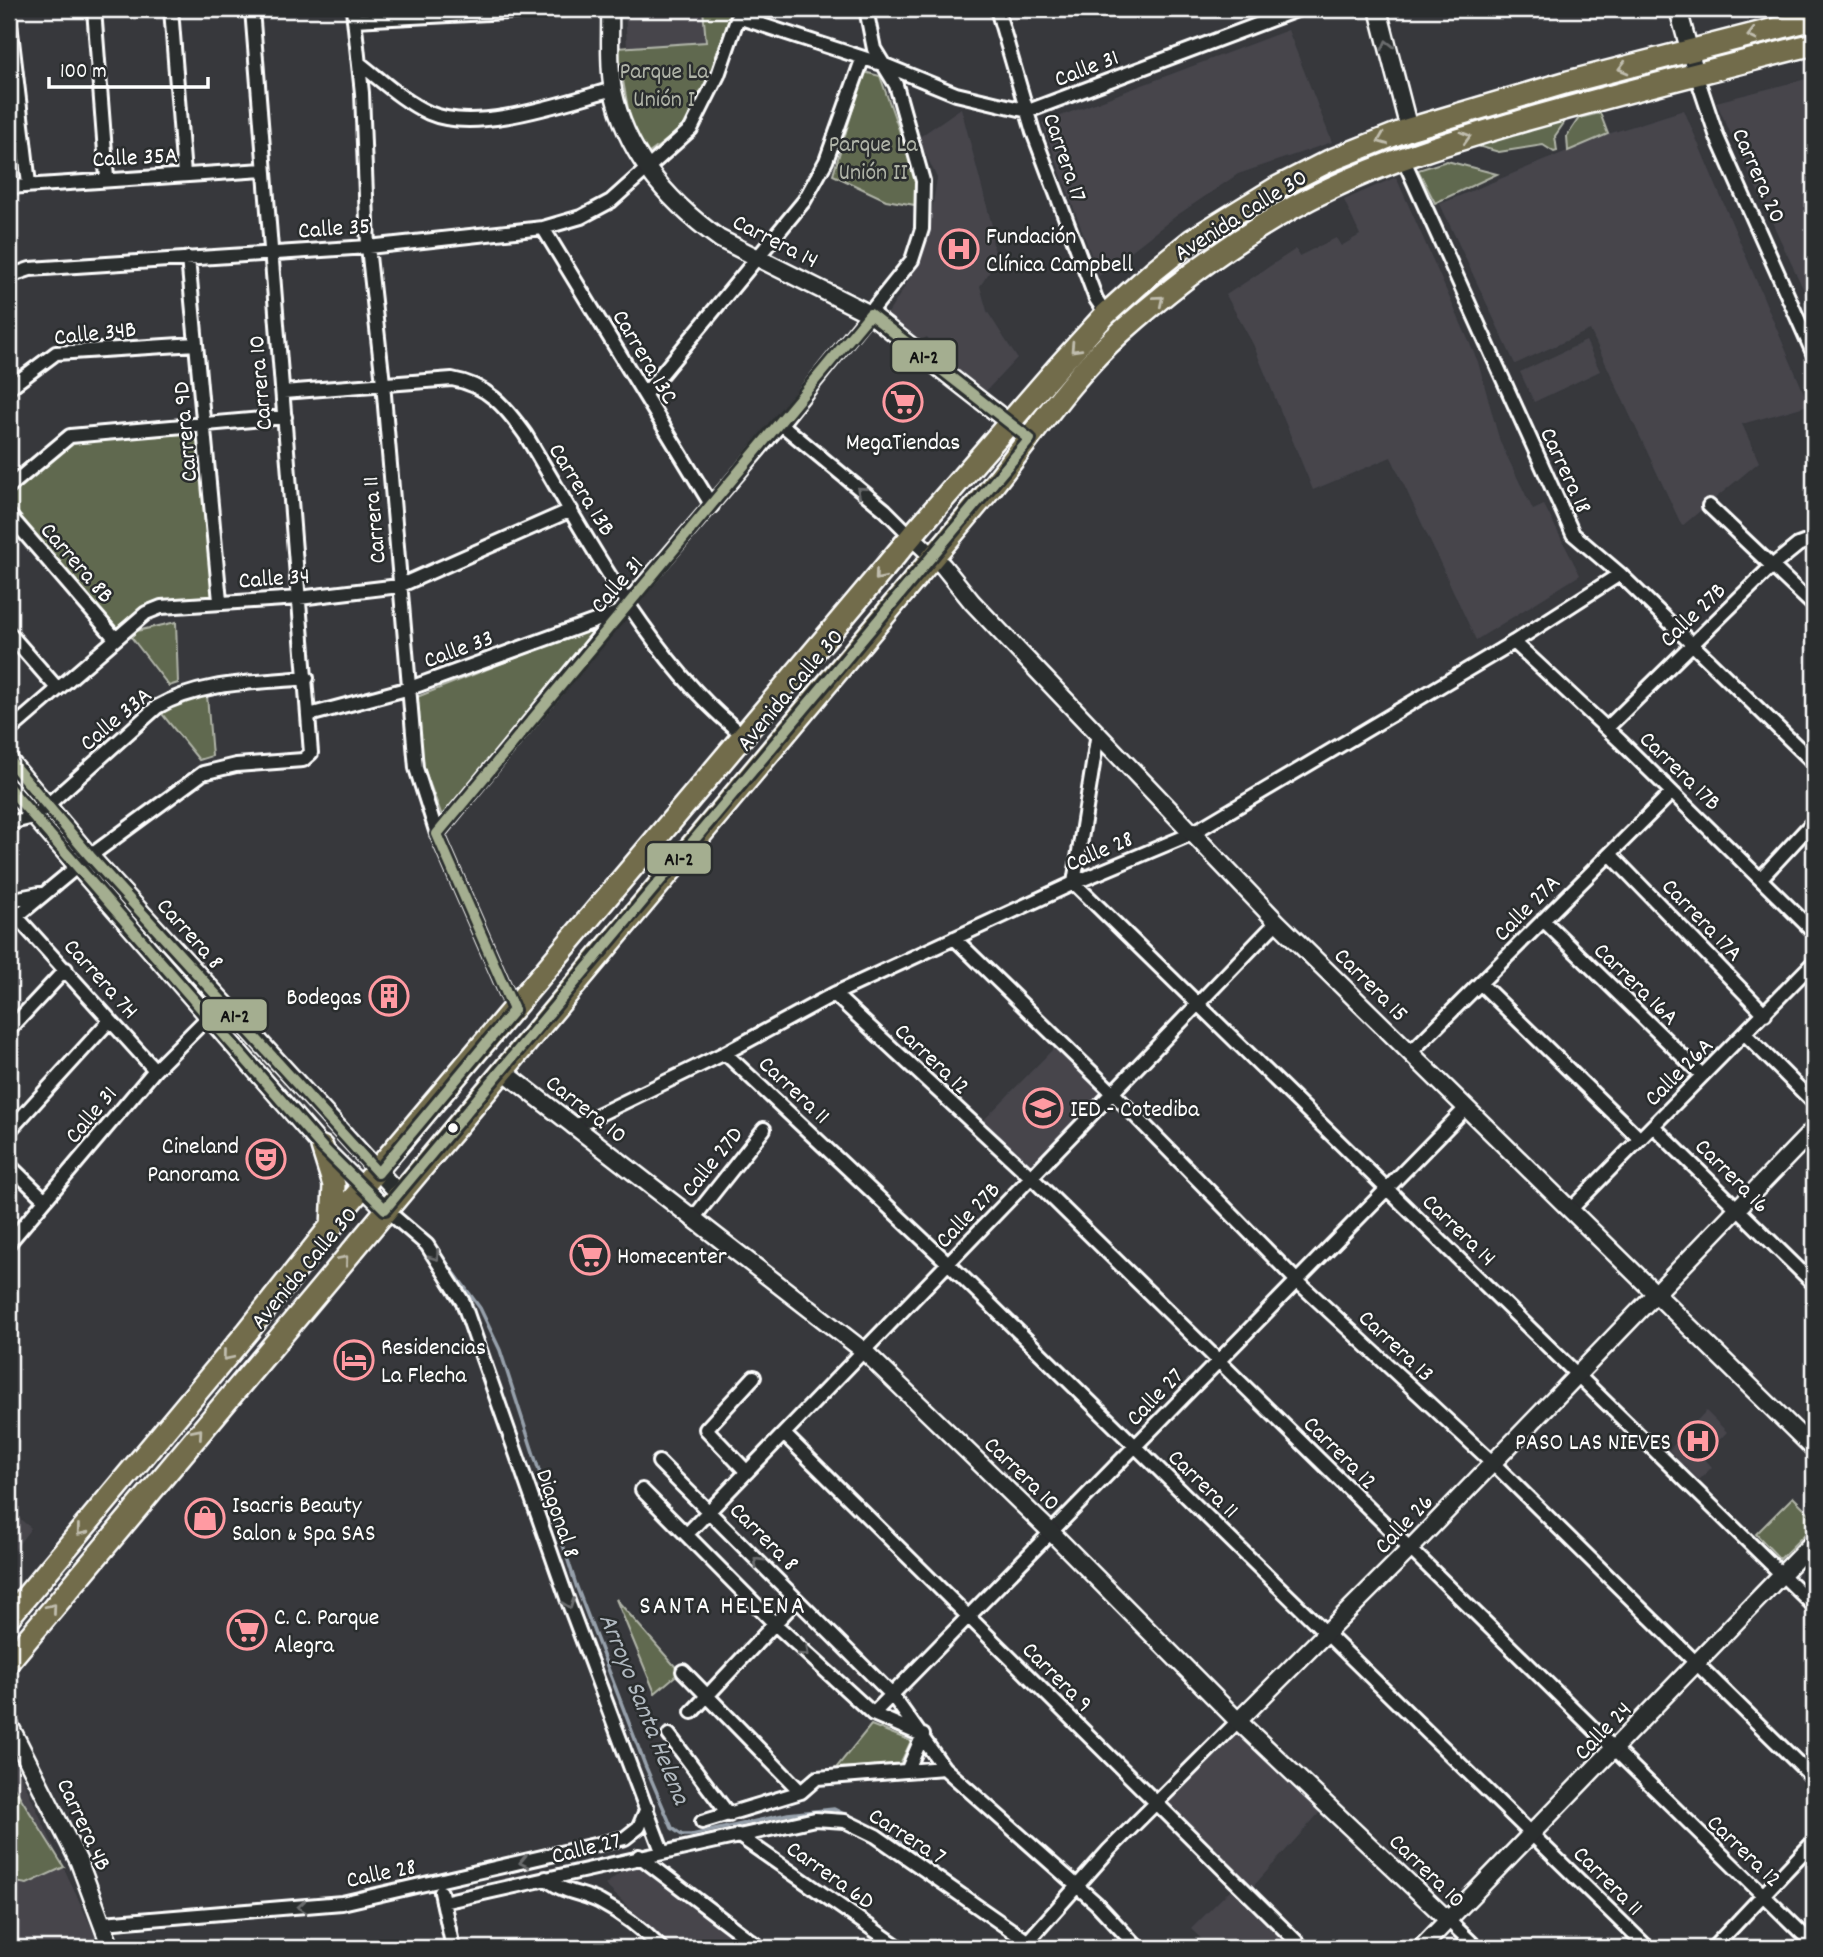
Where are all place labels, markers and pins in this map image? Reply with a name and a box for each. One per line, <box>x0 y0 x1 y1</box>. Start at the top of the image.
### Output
place label: Fundación Clínica Campbell <box>986 221 1133 283</box>
hospital icon: Fundación Clínica Campbell <box>938 228 980 270</box>
supermarket icon: MegaTiendas <box>882 381 924 423</box>
place label: MegaTiendas <box>846 427 960 461</box>
building icon: Bodegas <box>368 975 410 1017</box>
place label: Bodegas <box>286 982 362 1016</box>
school or university icon: IED - Cotediba <box>1022 1087 1064 1129</box>
place label: IED - Cotediba <box>1070 1094 1200 1128</box>
unlabelled marker <box>446 1121 460 1135</box>
place label: Cineland Panorama <box>147 1131 240 1193</box>
theatre icon: Cineland Panorama <box>245 1138 287 1180</box>
supermarket icon: Homecenter <box>569 1234 611 1276</box>
place label: Homecenter <box>617 1241 727 1275</box>
place label: Residencias La Flecha <box>381 1332 486 1394</box>
hotel icon: Residencias La Flecha <box>333 1339 375 1381</box>
hospital icon: PASO LAS NIEVES <box>1677 1420 1719 1462</box>
place label: PASO LAS NIEVES <box>1515 1427 1671 1461</box>
place label: Isacris Beauty Salon & Spa SAS <box>232 1490 376 1552</box>
shop icon: Isacris Beauty Salon & Spa SAS <box>184 1497 226 1539</box>
place label: C. C. Parque Alegra <box>274 1602 379 1664</box>
supermarket icon: C. C. Parque Alegra <box>226 1609 268 1651</box>

